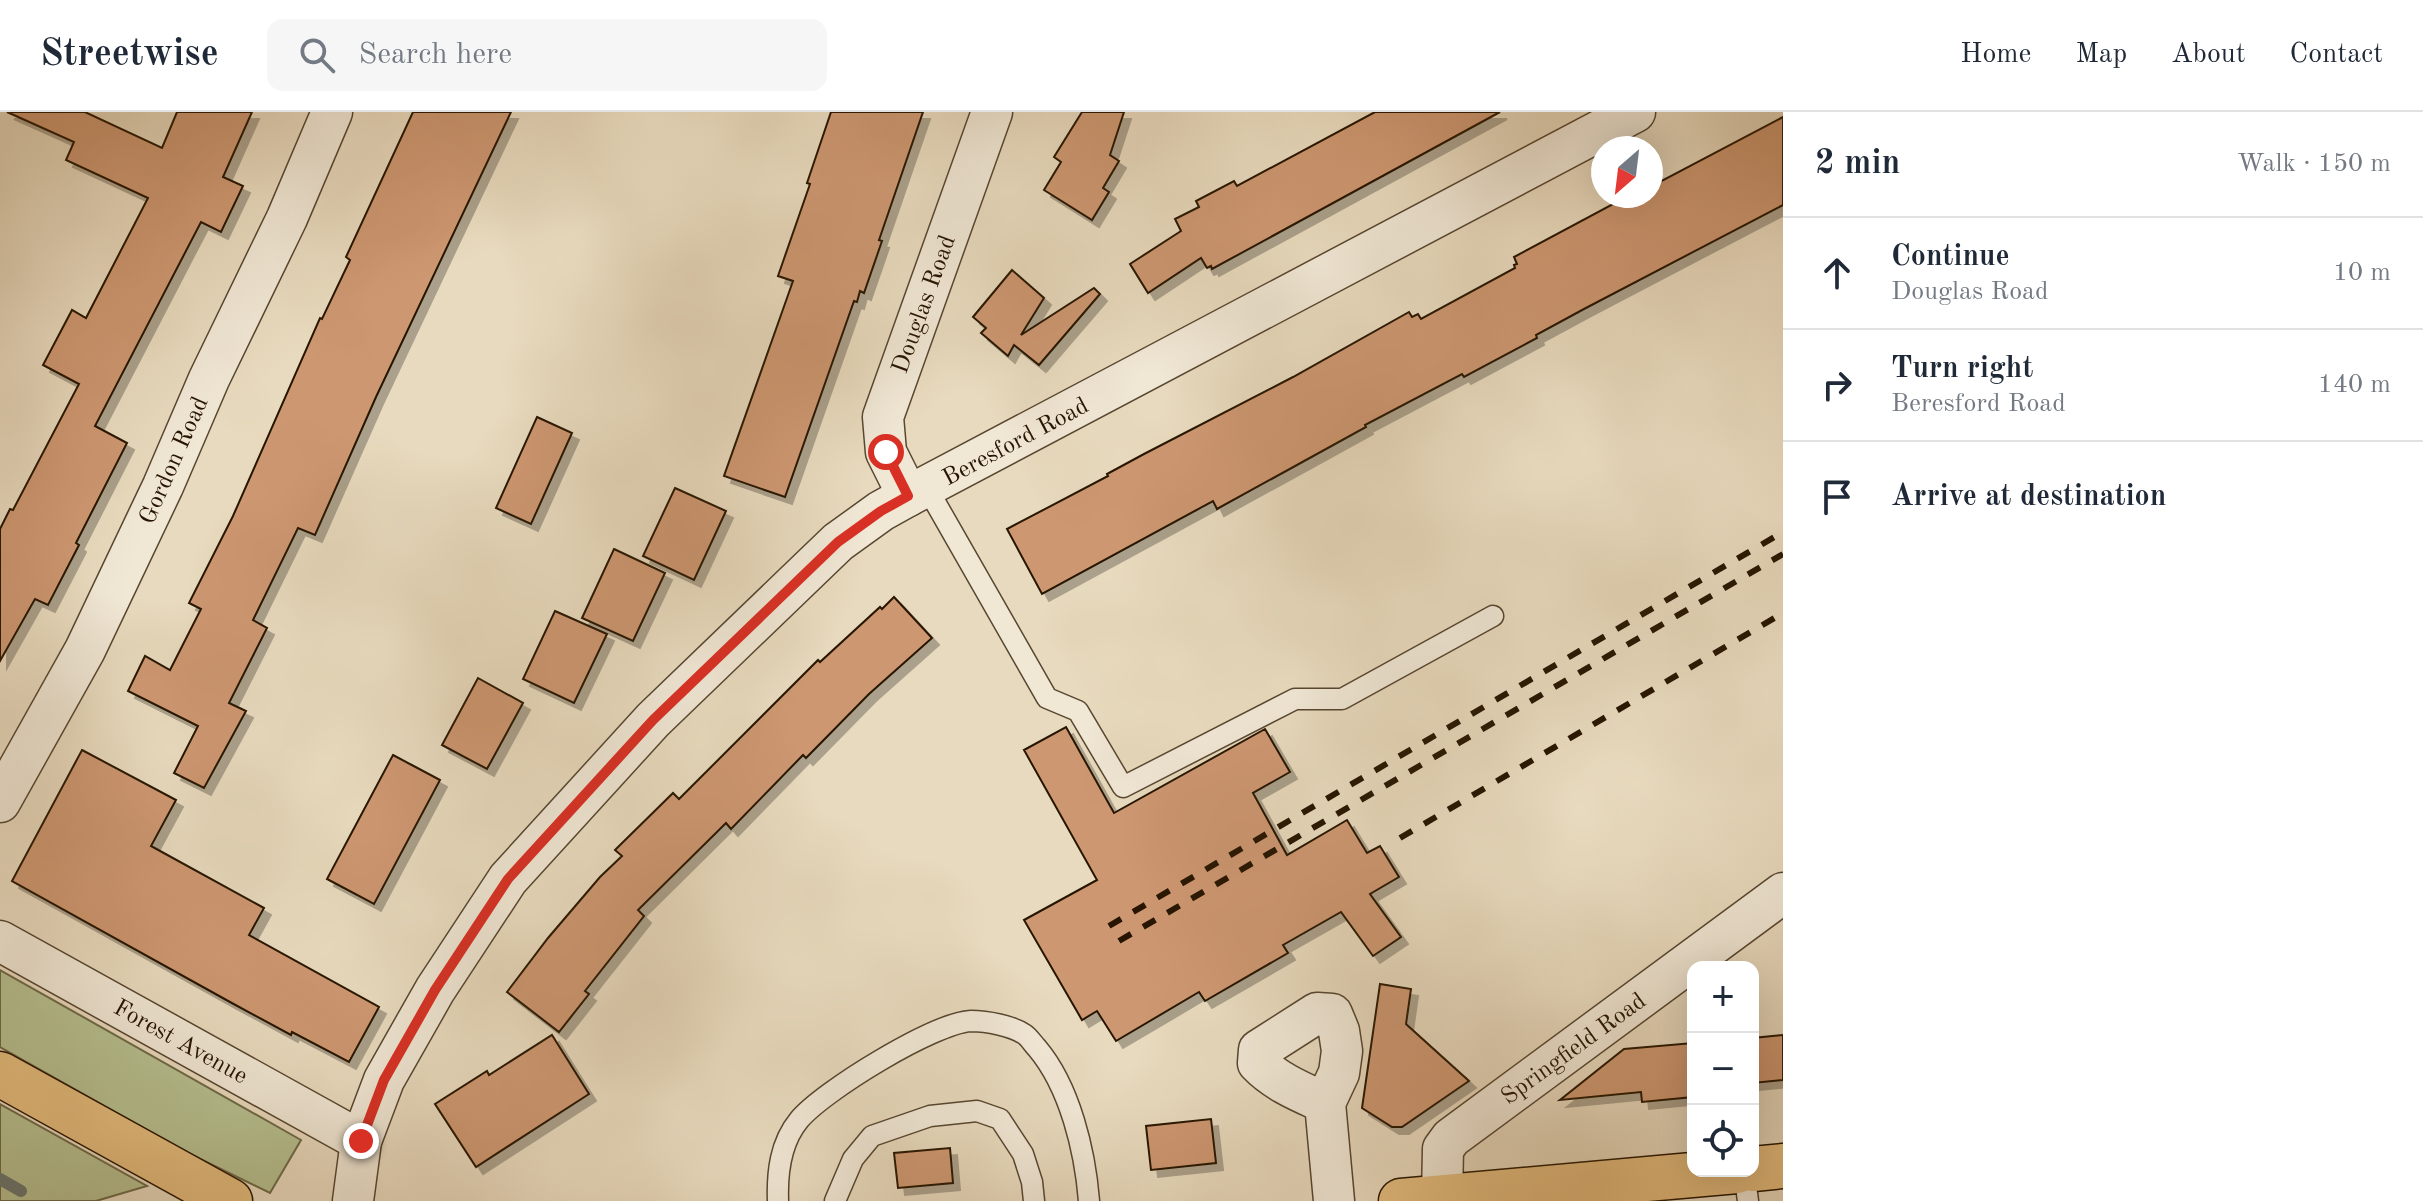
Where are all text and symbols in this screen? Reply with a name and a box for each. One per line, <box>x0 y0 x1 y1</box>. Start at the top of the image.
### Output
search box <box>267 19 827 91</box>
icon: search <box>295 33 339 77</box>
text: Streetwise <box>40 36 219 74</box>
text: Search here <box>359 40 512 70</box>
text: Home <box>1960 41 2031 69</box>
text: Map <box>2075 41 2127 69</box>
text: About <box>2171 41 2246 69</box>
text: Contact <box>2290 41 2383 69</box>
north arrow <box>1591 136 1663 208</box>
text: 2 min <box>1815 147 1900 181</box>
text: Walk · 150 m <box>2237 151 2391 177</box>
street label: Douglas Road <box>889 232 961 377</box>
text: Continue <box>1891 242 2010 272</box>
icon: ahead <box>1815 251 1859 295</box>
text: 10 m <box>2333 260 2391 286</box>
text: Douglas Road <box>1891 279 2048 305</box>
text: Turn right <box>1891 354 2033 384</box>
icon: right <box>1815 363 1859 407</box>
text: 140 m <box>2318 372 2391 398</box>
text: Beresford Road <box>1891 391 2066 417</box>
street label: Gordon Road <box>136 394 214 528</box>
street label: Beresford Road <box>939 394 1093 491</box>
route start <box>868 434 904 470</box>
icon: arrive <box>1815 475 1859 519</box>
text: Arrive at destination <box>1891 482 2166 512</box>
map controls <box>1687 961 1759 1177</box>
button: + <box>1687 961 1759 1033</box>
street label: Springfield Road <box>1497 989 1651 1110</box>
street label: Forest Avenue <box>109 996 251 1089</box>
button: − <box>1687 1033 1759 1105</box>
button: locate <box>1687 1105 1759 1177</box>
route end <box>343 1123 379 1159</box>

